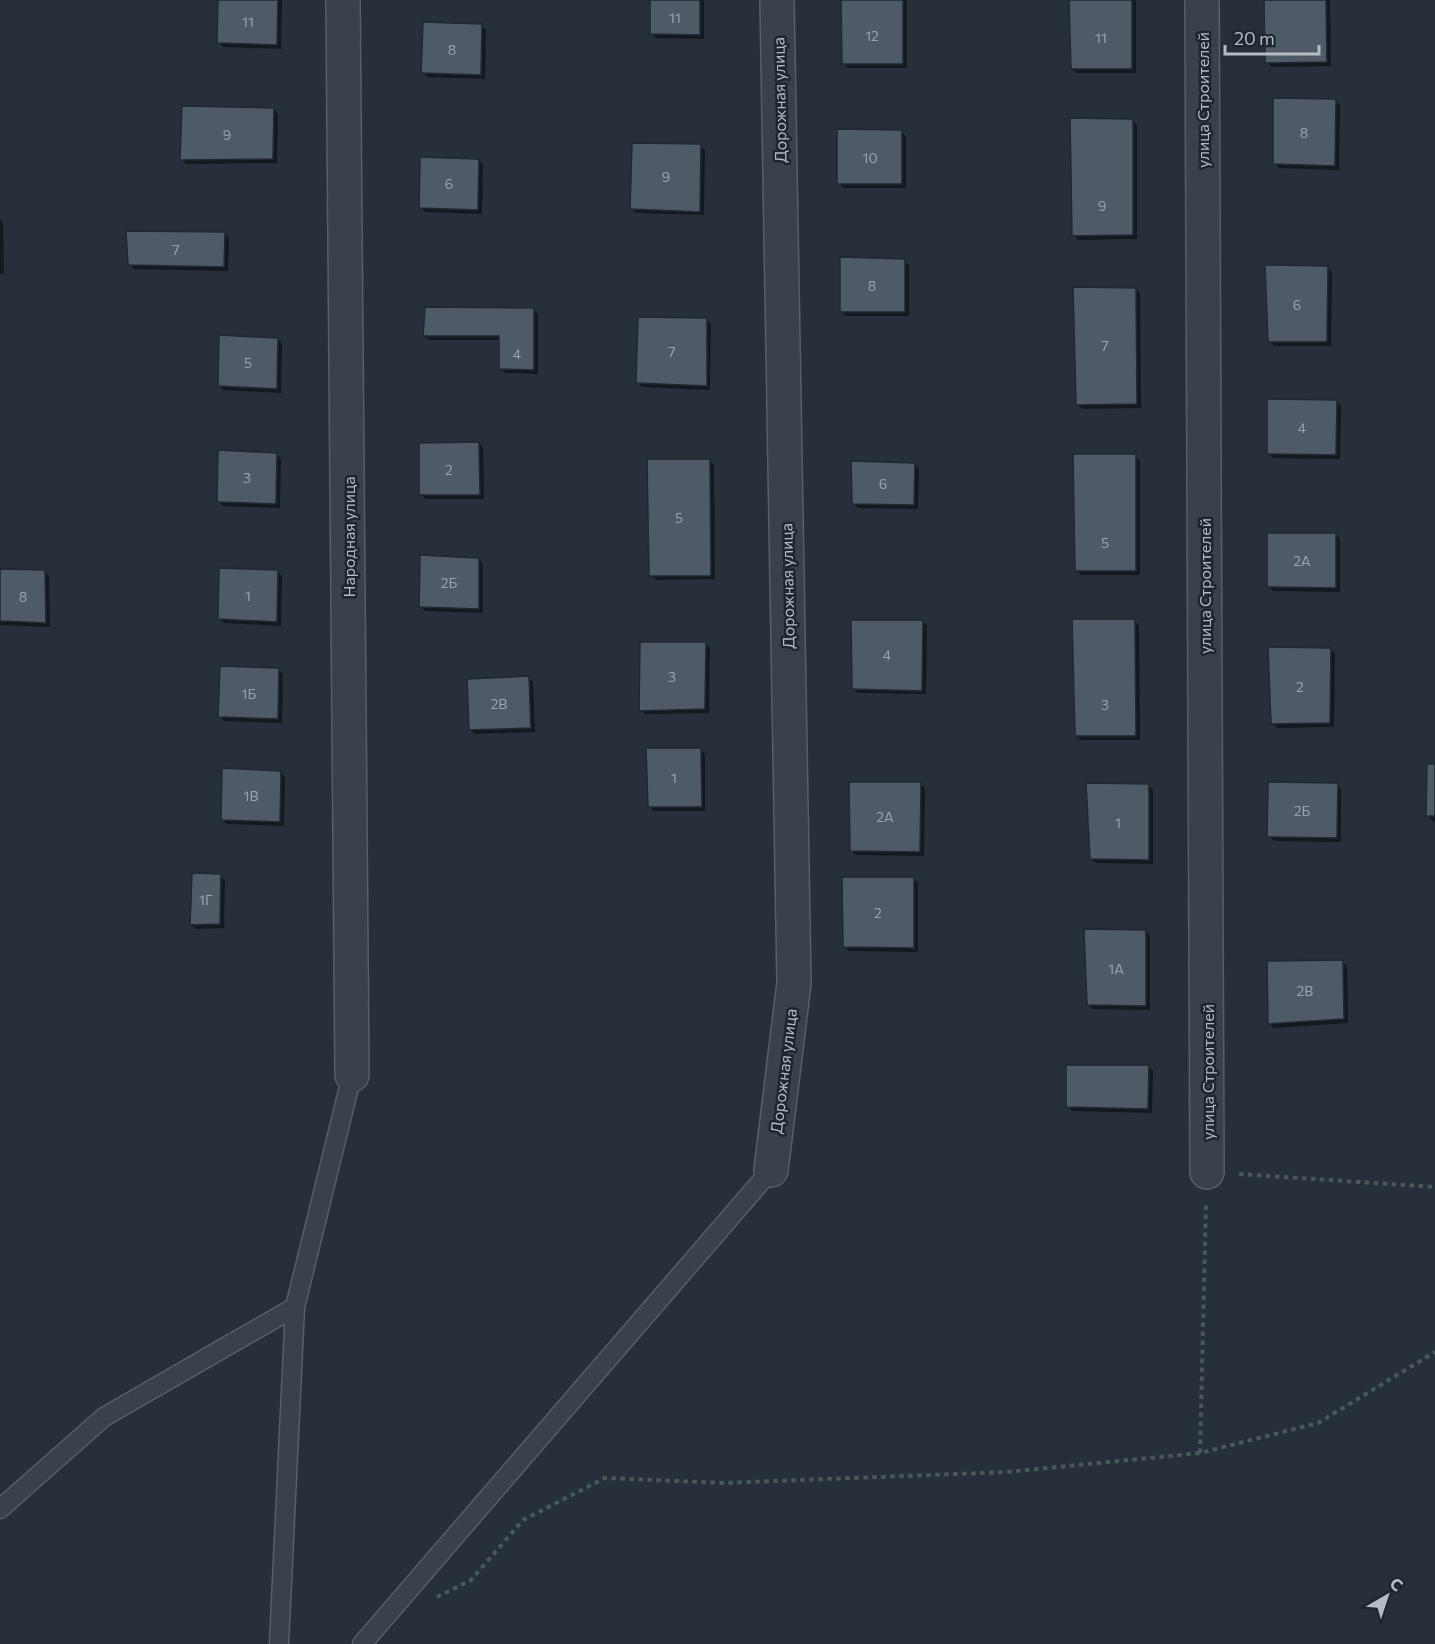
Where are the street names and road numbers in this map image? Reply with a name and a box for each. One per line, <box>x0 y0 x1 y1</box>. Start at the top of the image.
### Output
street label: улица Строителей <box>1193 32 1212 168</box>
street label: Дорожная улица <box>768 37 790 163</box>
street label: Народная улица <box>339 476 358 598</box>
street label: улица Строителей <box>1195 518 1214 654</box>
street label: Дорожная улица <box>776 523 798 649</box>
street label: улица Строителей <box>1198 1004 1217 1140</box>
street label: Дорожная улица <box>766 1007 800 1135</box>

